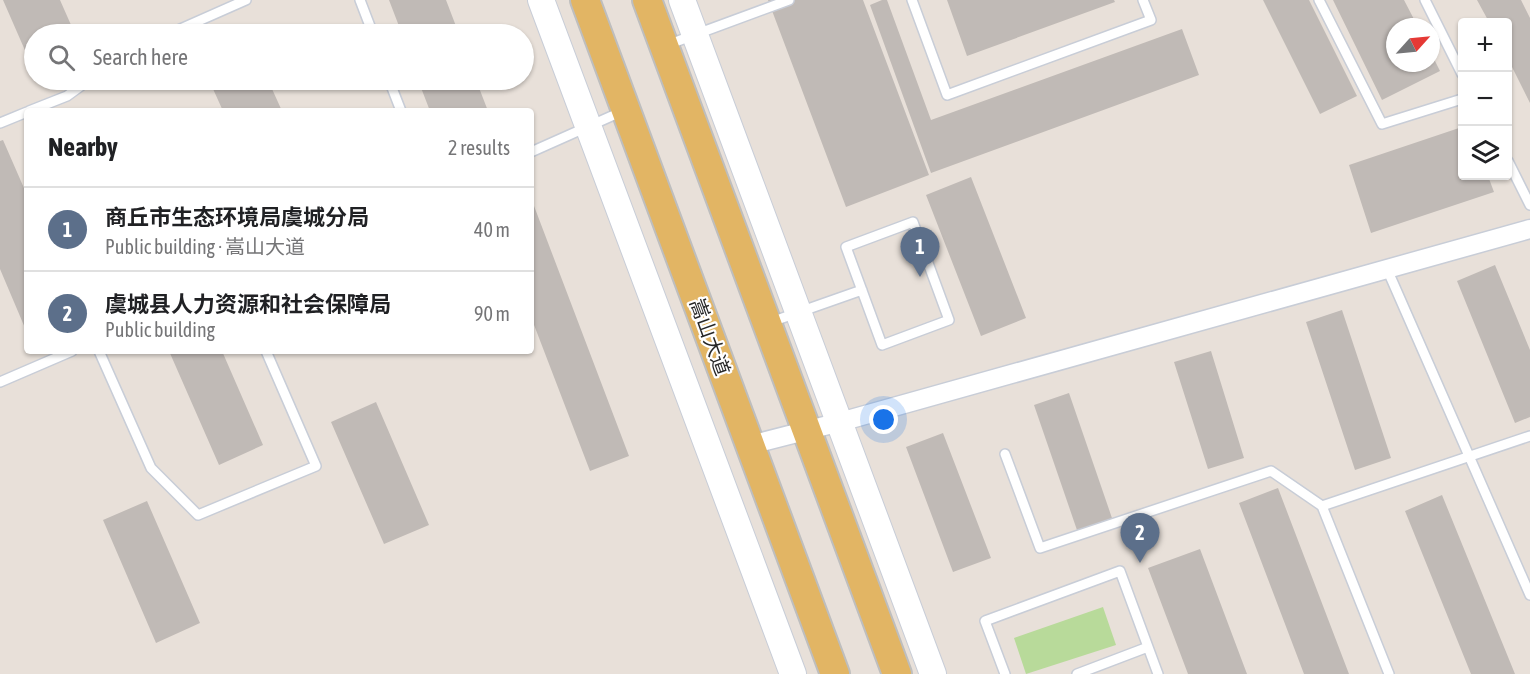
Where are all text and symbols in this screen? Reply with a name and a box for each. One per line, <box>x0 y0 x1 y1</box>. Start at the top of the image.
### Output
north arrow <box>1386 18 1440 72</box>
map controls <box>1458 18 1512 180</box>
button: + <box>1458 18 1512 72</box>
search box <box>24 24 534 90</box>
icon: search <box>45 41 78 74</box>
text: Search here <box>93 44 188 70</box>
button: − <box>1458 72 1512 126</box>
button: layers <box>1458 126 1512 180</box>
text: Nearby <box>48 132 118 162</box>
text: 2 results <box>448 136 510 159</box>
text: 商丘市生态环境局虞城分局 <box>105 204 369 230</box>
text: 1 <box>63 218 72 241</box>
text: 40 m <box>474 218 510 241</box>
pin: 1 <box>900 228 940 277</box>
text: Public building · 嵩山大道 <box>105 235 305 258</box>
text: 虞城县人力资源和社会保障局 <box>105 291 391 317</box>
street label: 嵩山大道 <box>686 295 735 378</box>
text: 2 <box>63 302 72 325</box>
text: 90 m <box>474 302 510 325</box>
text: Public building <box>105 318 215 341</box>
your location <box>869 405 898 434</box>
pin: 2 <box>1120 514 1160 563</box>

